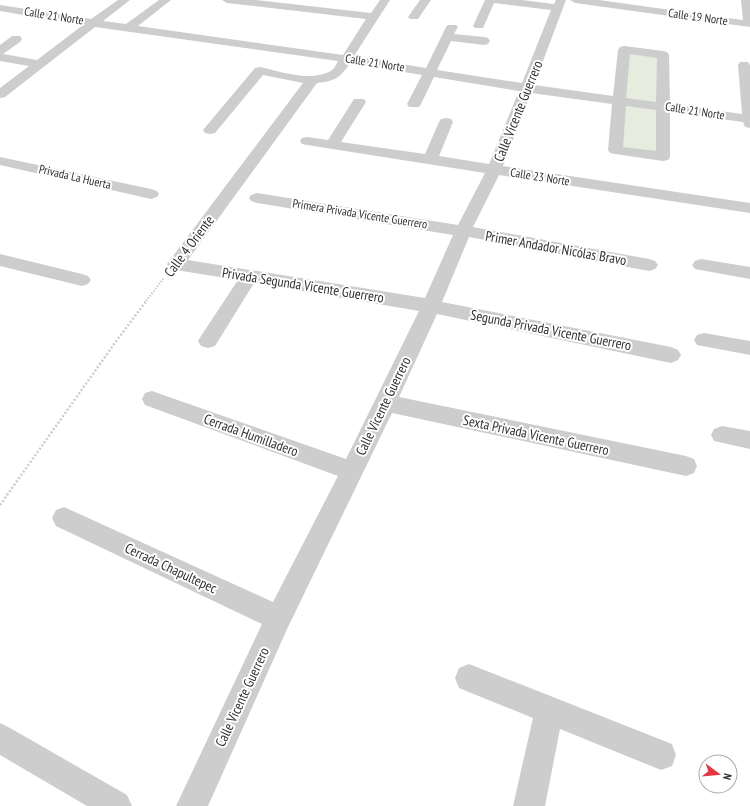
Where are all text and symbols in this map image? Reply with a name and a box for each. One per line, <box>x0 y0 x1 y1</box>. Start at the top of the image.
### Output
street label: Calle 21 Norte <box>23 3 85 28</box>
street label: Calle 19 Norte <box>667 5 729 28</box>
street label: Calle 21 Norte <box>344 50 406 75</box>
street label: Calle Vicente Guerrero <box>490 58 546 164</box>
street label: Calle 21 Norte <box>664 98 726 123</box>
street label: Privada La Huerta <box>38 161 113 192</box>
street label: Calle 23 Norte <box>509 164 571 189</box>
street label: Primera Privada Vicente Guerrero <box>292 195 429 232</box>
street label: Calle 4 Oriente <box>160 212 218 280</box>
street label: Primer Andador Nicólas Bravo <box>484 227 628 269</box>
street label: Privada Segunda Vicente Guerrero <box>221 263 385 307</box>
street label: Segunda Privada Vicente Guerrero <box>469 306 633 354</box>
street label: Calle Vicente Guerrero <box>351 354 415 458</box>
street label: Cerrada Humilladero <box>201 410 301 460</box>
street label: Sexta Privada Vicente Guerrero <box>461 411 611 459</box>
street label: Cerrada Chapultepec <box>122 539 220 597</box>
street label: Calle Vicente Guerrero <box>211 644 273 750</box>
north arrow <box>698 754 738 794</box>
text: N <box>720 772 735 782</box>

